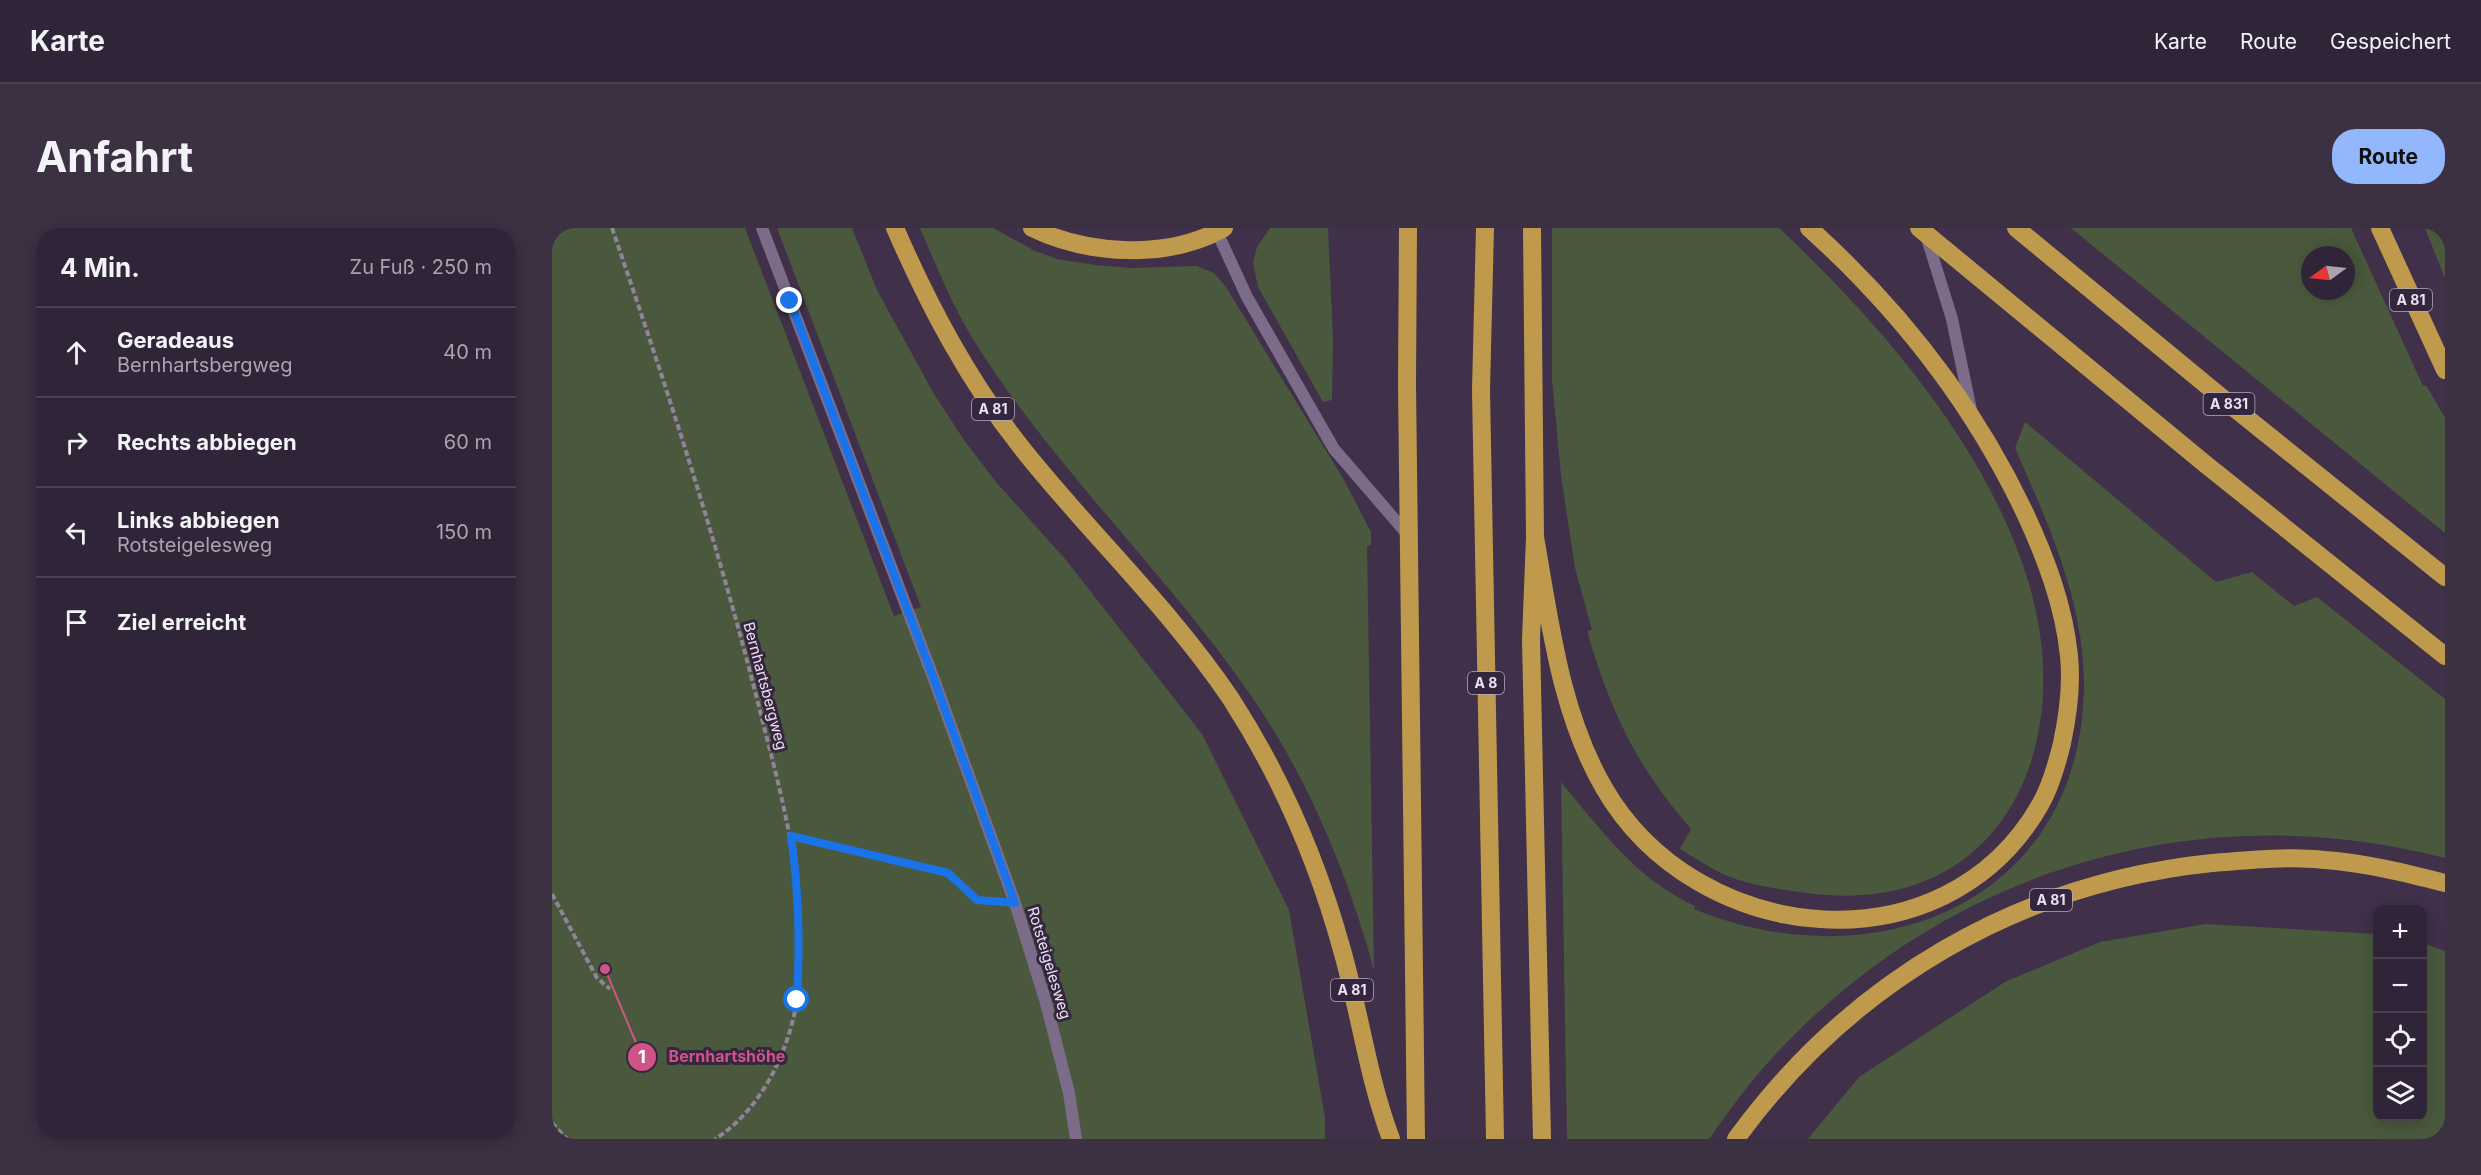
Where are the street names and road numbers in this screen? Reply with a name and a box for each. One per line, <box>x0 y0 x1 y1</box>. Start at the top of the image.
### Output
road number: A 81 <box>2390 289 2432 311</box>
road number: A 831 <box>2204 393 2254 415</box>
road number: A 81 <box>972 398 1014 420</box>
street label: Bernhartsbergweg <box>739 620 792 752</box>
road number: A 8 <box>1468 672 1504 694</box>
road number: A 81 <box>2030 889 2072 911</box>
street label: Rotsteigelesweg <box>1023 904 1076 1021</box>
road number: A 81 <box>1331 979 1373 1001</box>

